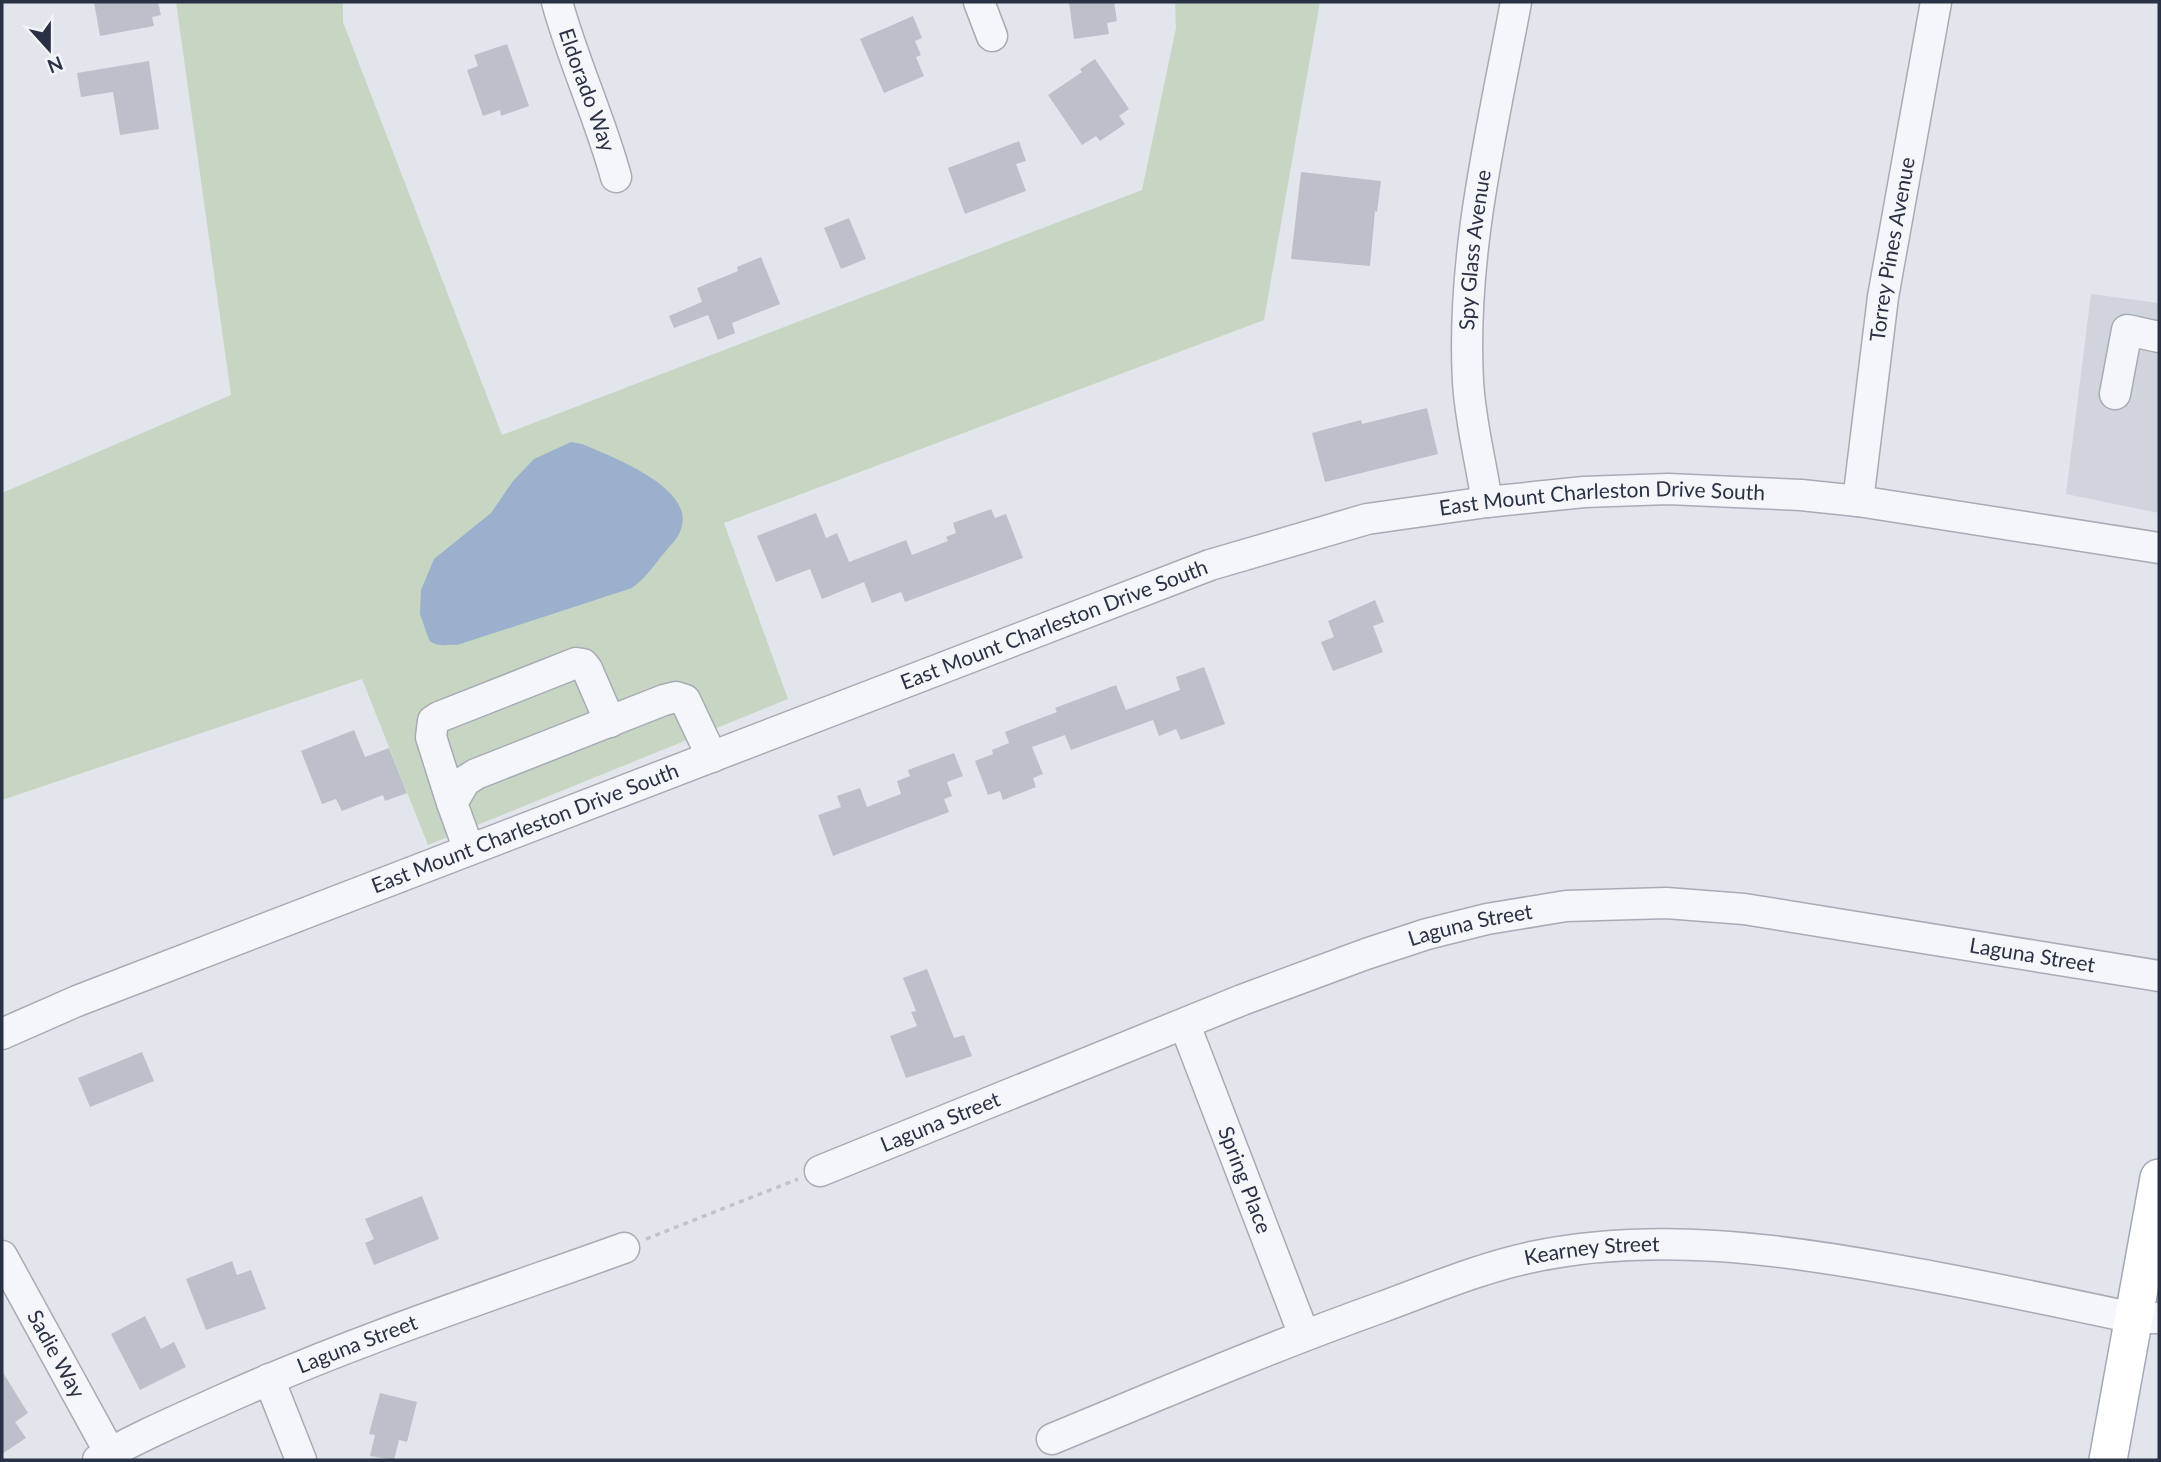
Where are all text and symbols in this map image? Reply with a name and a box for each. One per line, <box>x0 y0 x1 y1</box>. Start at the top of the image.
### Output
north arrow <box>14 14 84 84</box>
street label: Eldorado Way <box>555 25 622 154</box>
text: N <box>44 52 66 79</box>
street label: Torrey Pines Avenue <box>1864 155 1919 343</box>
street label: Spy Glass Avenue <box>1453 168 1495 331</box>
street label: East Mount Charleston Drive South <box>1437 475 1766 520</box>
street label: East Mount Charleston Drive South <box>897 553 1211 694</box>
street label: East Mount Charleston Drive South <box>367 757 682 898</box>
street label: Laguna Street <box>1404 898 1534 950</box>
street label: Laguna Street <box>1968 932 2098 977</box>
street label: Laguna Street <box>876 1085 1004 1156</box>
street label: Spring Place <box>1214 1122 1278 1236</box>
street label: Kearney Street <box>1522 1230 1660 1269</box>
street label: Sadie Way <box>23 1305 91 1402</box>
street label: Laguna Street <box>293 1309 421 1378</box>

